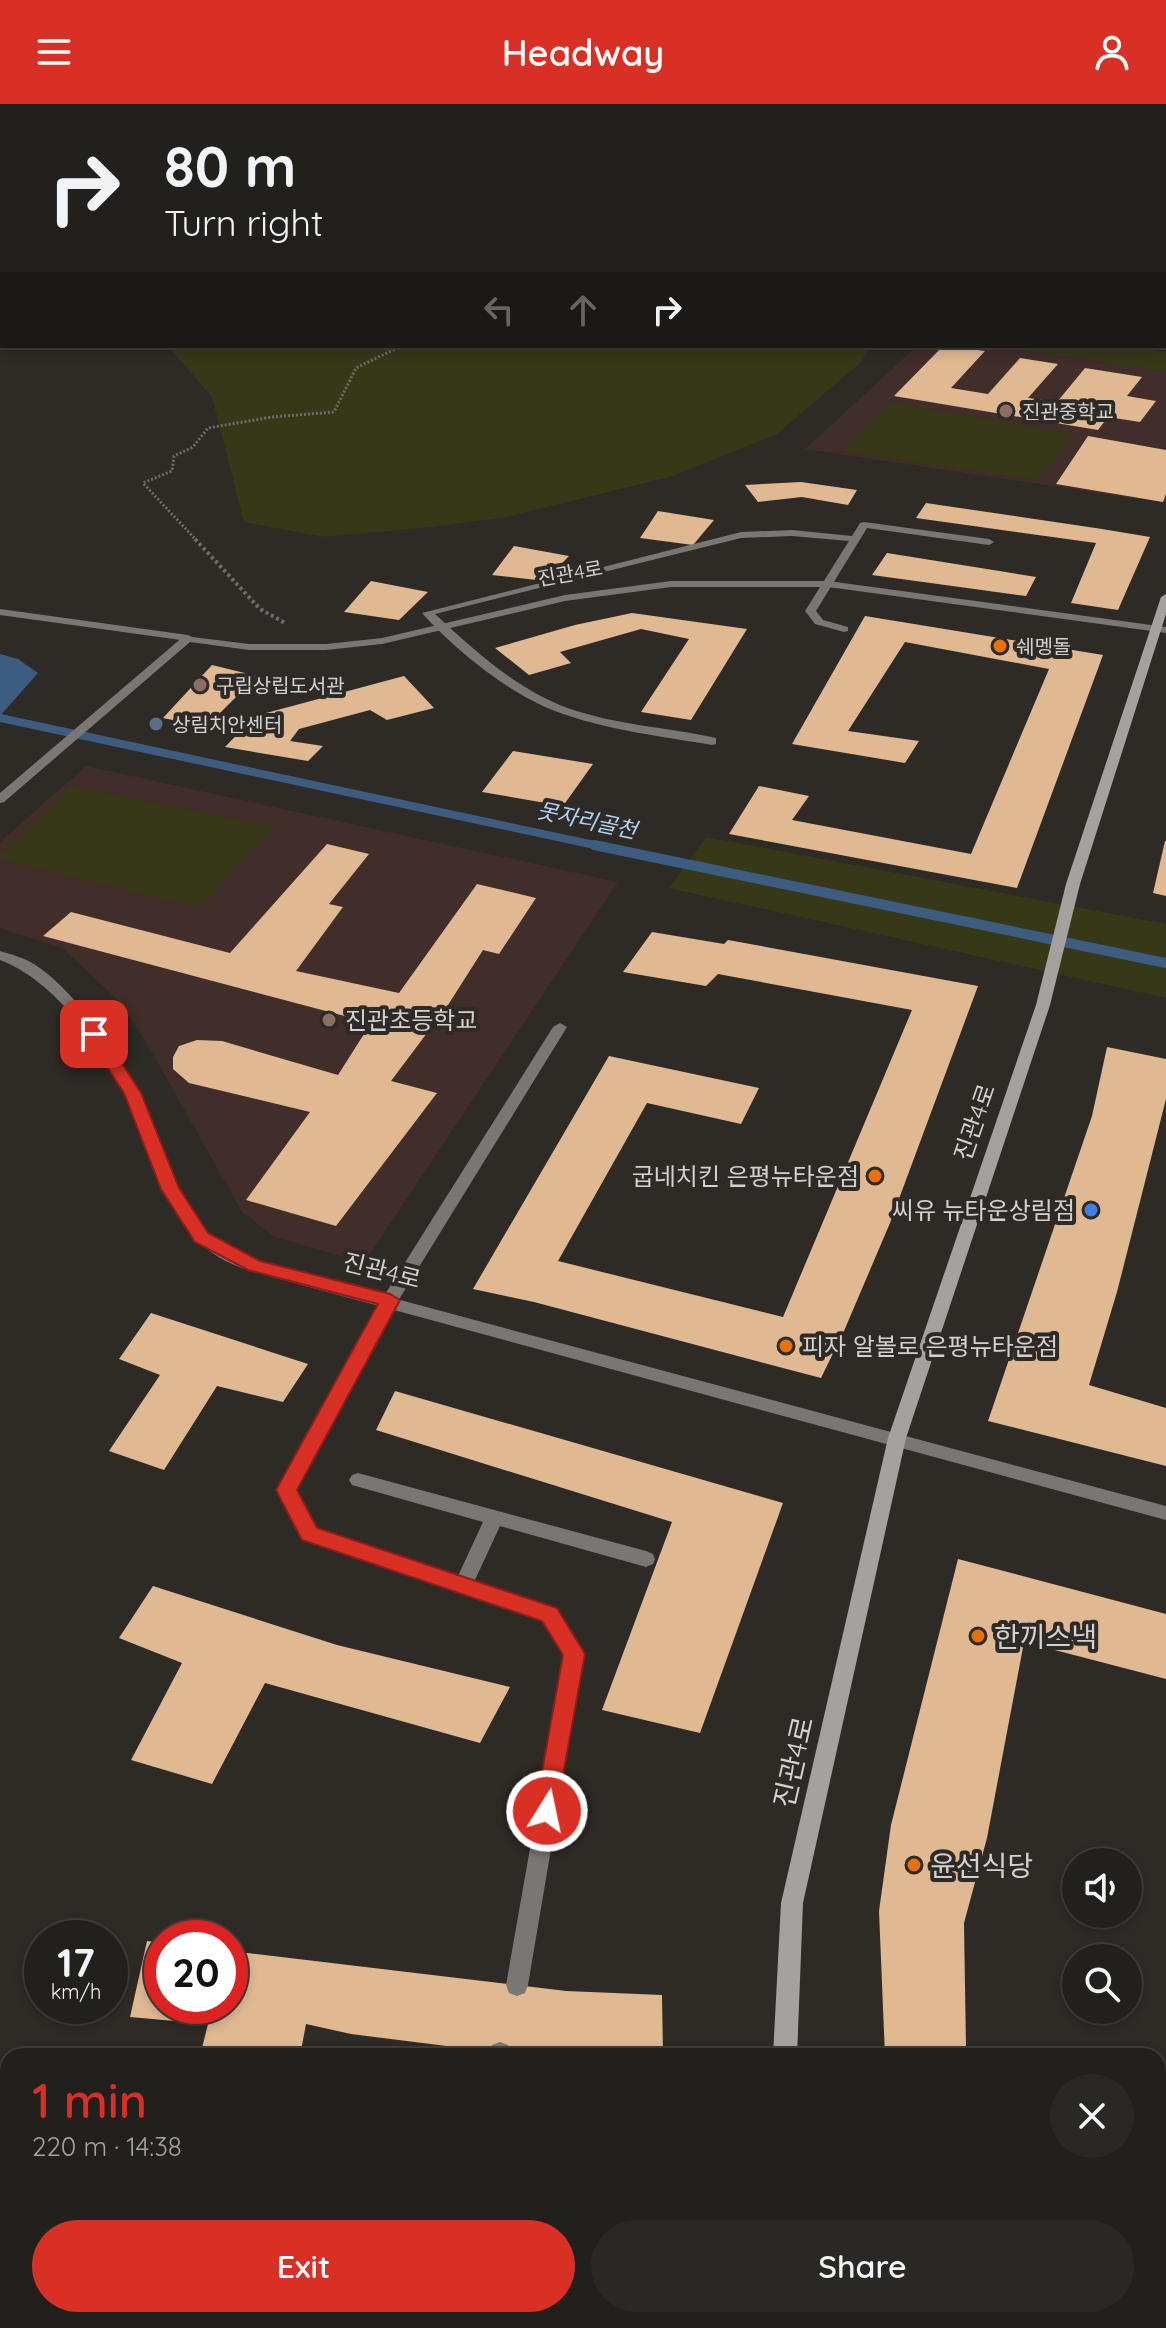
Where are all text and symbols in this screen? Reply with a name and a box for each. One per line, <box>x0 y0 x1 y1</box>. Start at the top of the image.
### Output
icon: menu <box>32 30 76 74</box>
text: Headway <box>502 30 664 75</box>
icon: person <box>1090 30 1134 74</box>
text: 80 m <box>164 131 296 201</box>
icon: right <box>32 136 136 240</box>
text: Turn right <box>164 200 323 245</box>
icon: left <box>477 288 521 332</box>
icon: ahead <box>561 288 605 332</box>
icon: right <box>645 288 689 332</box>
place label: 진관중학교 <box>1022 399 1114 424</box>
marker: 진관중학교 <box>997 402 1015 420</box>
street label: 진관4로 <box>535 555 605 591</box>
place label: 쉐멩돌 <box>1016 634 1071 659</box>
marker: 쉐멩돌 <box>991 637 1009 655</box>
place label: 구립상립도서관 <box>216 673 345 698</box>
marker: 구립상립도서관 <box>191 676 209 694</box>
place label: 상림치안센터 <box>172 712 282 737</box>
marker: 상림치안센터 <box>147 715 165 733</box>
water label: 못자리골천 <box>535 796 642 845</box>
pin <box>60 1000 128 1068</box>
place label: 진관초등학교 <box>345 1005 477 1035</box>
marker: 진관초등학교 <box>320 1011 338 1029</box>
icon: arrive <box>72 1012 116 1056</box>
street label: 진관4로 <box>947 1080 1001 1164</box>
place label: 굽네치킨 은평뉴타운점 <box>632 1161 859 1191</box>
marker: 굽네치킨 은평뉴타운점 <box>866 1167 884 1185</box>
place label: 씨유 뉴타운상림점 <box>892 1195 1075 1225</box>
marker: 씨유 뉴타운상림점 <box>1082 1201 1100 1219</box>
street label: 진관4로 <box>340 1246 424 1294</box>
place label: 피자 알볼로 은평뉴타운점 <box>802 1331 1058 1361</box>
marker: 피자 알볼로 은평뉴타운점 <box>777 1337 795 1355</box>
place label: 한끼스낵 <box>994 1619 1097 1654</box>
marker: 한끼스낵 <box>969 1627 987 1645</box>
street label: 진관4로 <box>766 1713 820 1811</box>
position arrow <box>505 1769 589 1853</box>
place label: 윤선식당 <box>930 1848 1033 1883</box>
map controls <box>1062 1848 1142 2024</box>
button: sound <box>1062 1848 1142 1928</box>
marker: 윤선식당 <box>905 1856 923 1874</box>
speed limit sign: 20 <box>144 1920 248 2024</box>
text: 17 <box>57 1937 95 1987</box>
button: search <box>1062 1944 1142 2024</box>
text: km/h <box>51 1979 101 2004</box>
text: 1 min <box>32 2070 147 2130</box>
button: close <box>1050 2074 1134 2158</box>
text: 220 m · 14:38 <box>32 2130 182 2163</box>
button: Exit <box>32 2220 575 2312</box>
button: Share <box>591 2220 1134 2312</box>

